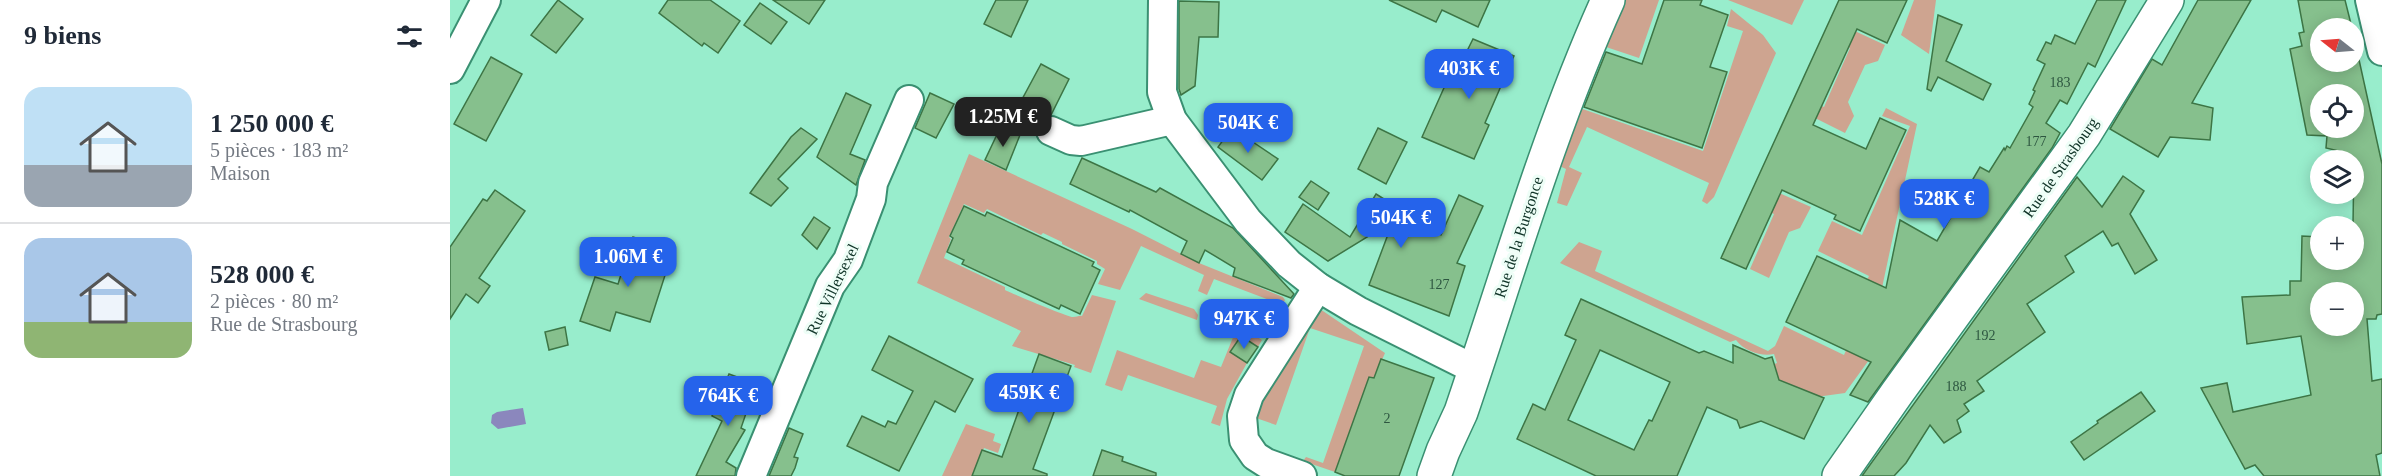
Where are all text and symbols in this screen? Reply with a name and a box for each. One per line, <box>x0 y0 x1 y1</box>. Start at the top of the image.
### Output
north arrow <box>2310 18 2364 72</box>
map controls <box>2310 18 2364 336</box>
icon: filters <box>393 20 426 53</box>
text: 9 biens <box>24 21 101 50</box>
pin: 403K € <box>1420 49 1518 100</box>
text: 403K € <box>1439 57 1499 79</box>
house number: 183 <box>2050 75 2071 90</box>
button: locate <box>2310 84 2364 138</box>
pin: 1.25M € <box>948 97 1058 148</box>
pin: 504K € <box>1199 103 1297 154</box>
text: 1.25M € <box>969 105 1037 127</box>
text: 1 250 000 € <box>210 109 334 138</box>
icon: home <box>72 111 144 183</box>
text: 504K € <box>1218 111 1278 133</box>
street label: Rue de Strasbourg <box>2020 114 2102 221</box>
house number: 177 <box>2026 134 2047 149</box>
text: 5 pièces · 183 m² <box>210 139 348 161</box>
button: layers <box>2310 150 2364 204</box>
text: Maison <box>210 162 270 184</box>
street label: Rue de la Burgonce <box>1491 174 1547 300</box>
pin: 528K € <box>1895 179 1993 230</box>
text: 528K € <box>1914 187 1974 209</box>
pin: 504K € <box>1352 198 1450 249</box>
text: 504K € <box>1371 206 1431 228</box>
button: + <box>2310 216 2364 270</box>
pin: 1.06M € <box>573 237 683 288</box>
street label: Rue Villersexel <box>803 241 862 337</box>
text: 1.06M € <box>594 245 662 267</box>
text: 528 000 € <box>210 260 314 289</box>
icon: home <box>72 262 144 334</box>
house number: 127 <box>1429 277 1450 292</box>
button: − <box>2310 282 2364 336</box>
text: 2 pièces · 80 m² <box>210 290 338 312</box>
pin: 947K € <box>1195 299 1293 350</box>
text: 947K € <box>1214 307 1274 329</box>
text: Rue de Strasbourg <box>210 313 357 335</box>
house number: 192 <box>1975 328 1996 343</box>
pin: 459K € <box>980 373 1078 424</box>
pin: 764K € <box>679 376 777 427</box>
house number: 188 <box>1946 379 1967 394</box>
text: 459K € <box>999 381 1059 403</box>
text: 764K € <box>698 384 758 406</box>
house number: 2 <box>1384 411 1391 426</box>

